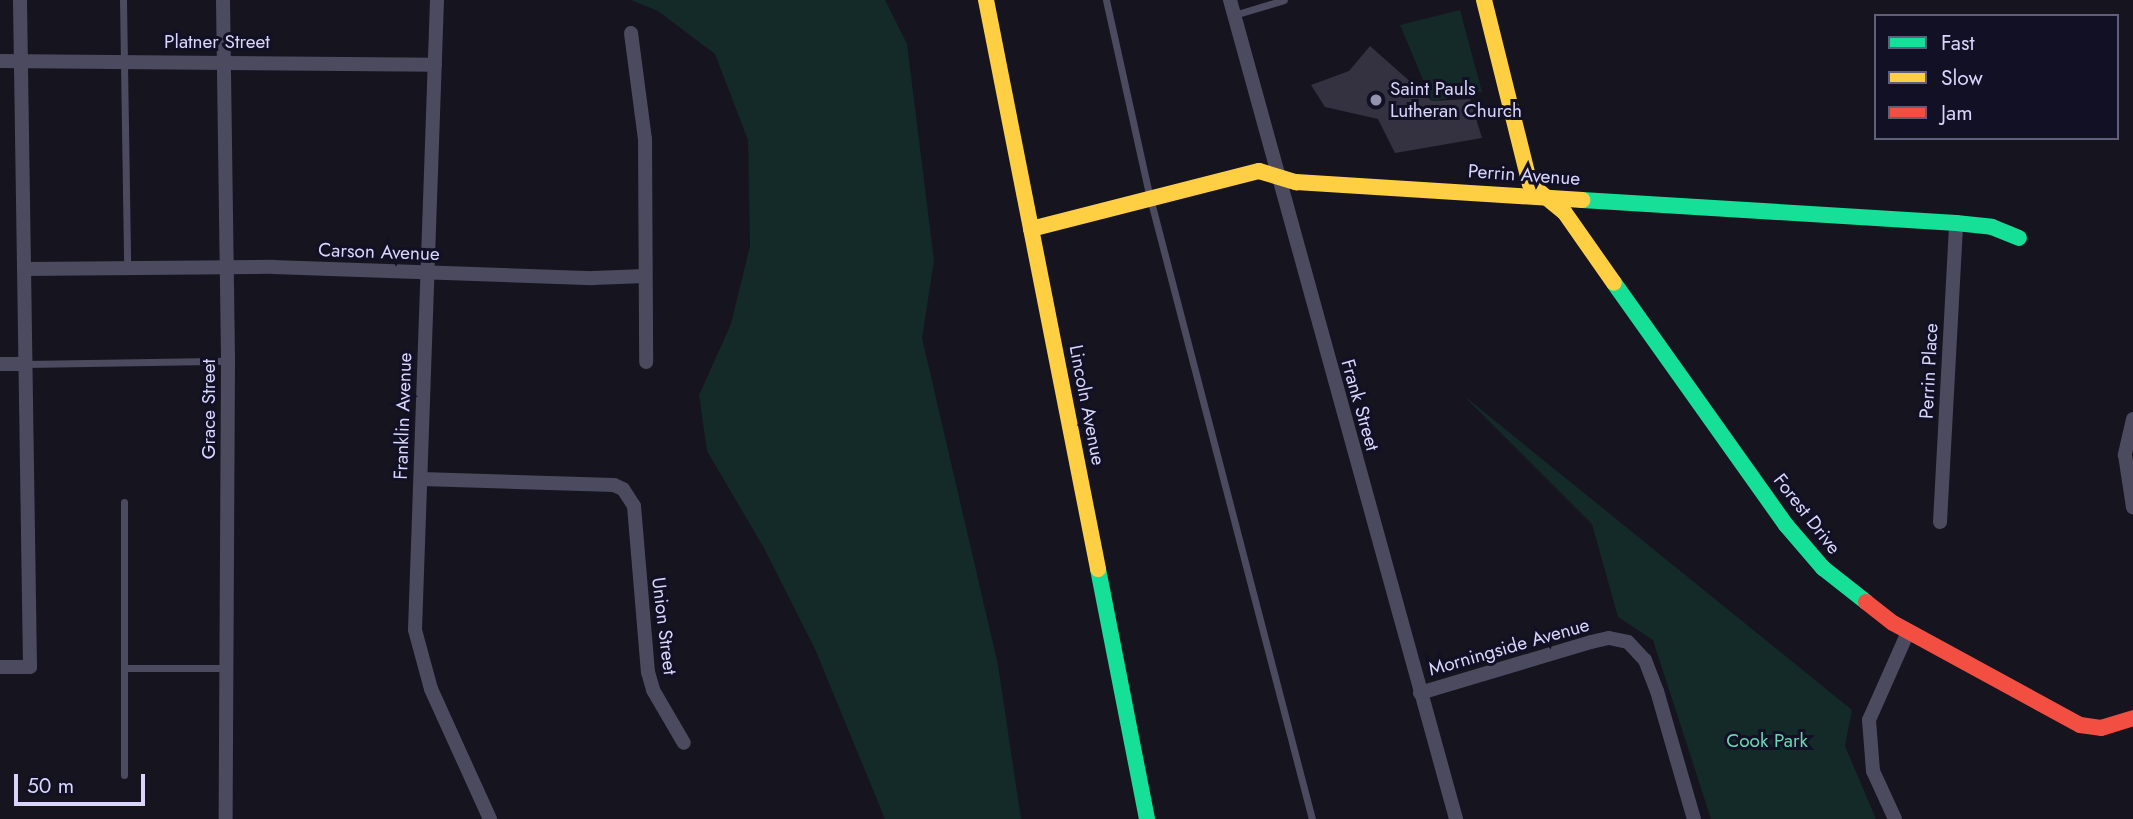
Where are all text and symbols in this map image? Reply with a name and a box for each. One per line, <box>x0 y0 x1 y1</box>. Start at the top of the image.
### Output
legend <box>1874 14 2119 140</box>
text: Fast <box>1941 28 1974 58</box>
street label: Platner Street <box>164 31 270 53</box>
text: Slow <box>1941 63 1983 93</box>
place label: Saint Pauls Lutheran Church <box>1390 78 1522 122</box>
marker: Saint Pauls Lutheran Church <box>1368 92 1384 108</box>
text: Jam <box>1941 98 1973 128</box>
street label: Perrin Avenue <box>1467 160 1581 190</box>
street label: Carson Avenue <box>318 238 440 266</box>
street label: Perrin Place <box>1915 322 1943 420</box>
street label: Lincoln Avenue <box>1064 343 1110 467</box>
street label: Franklin Avenue <box>389 352 417 480</box>
street label: Frank Street <box>1336 357 1384 453</box>
street label: Grace Street <box>198 359 220 459</box>
street label: Forest Drive <box>1769 469 1845 559</box>
street label: Union Street <box>647 576 681 676</box>
street label: Morningside Avenue <box>1426 613 1592 681</box>
park label: Cook Park <box>1726 730 1808 752</box>
scale bar <box>18 760 149 804</box>
text: 50 m <box>27 771 74 801</box>

